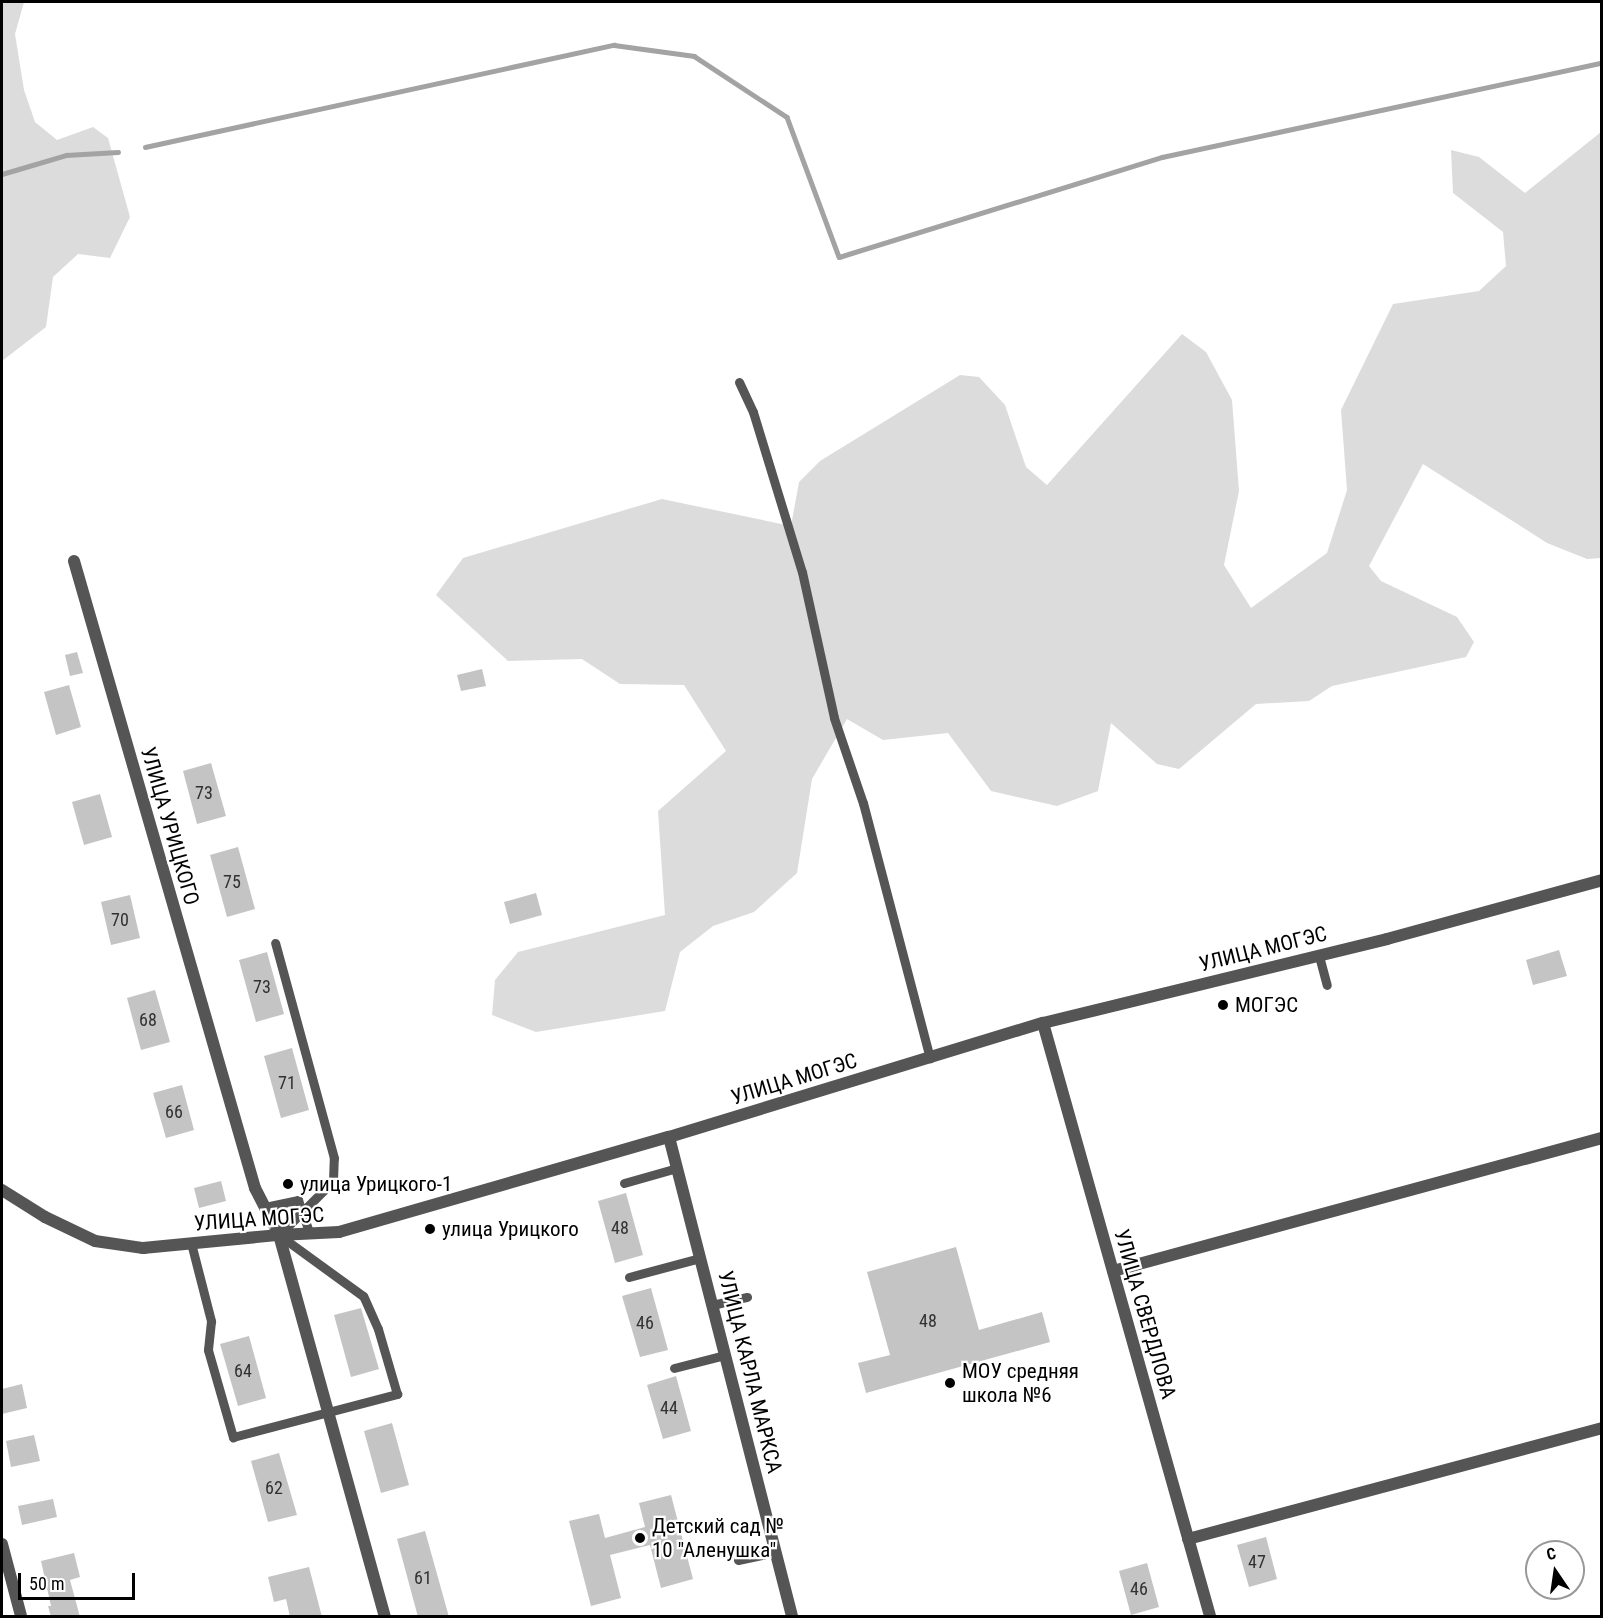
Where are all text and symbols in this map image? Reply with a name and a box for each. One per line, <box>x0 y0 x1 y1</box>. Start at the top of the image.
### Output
street label: УЛИЦА УРИЦКОГО <box>135 744 205 908</box>
house number: 73 <box>195 782 213 804</box>
house number: 75 <box>223 871 241 893</box>
house number: 70 <box>111 909 129 931</box>
street label: УЛИЦА МОГЭС <box>1197 921 1329 977</box>
house number: 73 <box>253 976 271 998</box>
place label: МОГЭС <box>1235 992 1298 1018</box>
marker: МОГЭС <box>1216 998 1230 1012</box>
house number: 68 <box>139 1009 157 1031</box>
street label: УЛИЦА МОГЭС <box>728 1048 860 1110</box>
house number: 71 <box>278 1072 296 1094</box>
house number: 66 <box>165 1101 183 1123</box>
place label: улица Урицкого-1 <box>300 1171 452 1197</box>
marker: улица Урицкого-1 <box>281 1177 295 1191</box>
street label: УЛИЦА МОГЭС <box>193 1202 325 1236</box>
place label: улица Урицкого <box>442 1216 579 1242</box>
house number: 48 <box>611 1217 629 1239</box>
marker: улица Урицкого <box>423 1222 437 1236</box>
street label: УЛИЦА СВЕРДЛОВА <box>1109 1226 1181 1402</box>
street label: УЛИЦА КАРЛА МАРКСА <box>713 1268 787 1476</box>
house number: 48 <box>919 1310 937 1332</box>
house number: 46 <box>636 1312 654 1334</box>
place label: МОУ средняя школа №6 <box>962 1358 1079 1408</box>
house number: 64 <box>234 1360 252 1382</box>
marker: МОУ средняя школа №6 <box>943 1376 957 1390</box>
house number: 44 <box>660 1397 678 1419</box>
house number: 62 <box>265 1477 283 1499</box>
place label: Детский сад № 10 "Аленушка" <box>652 1513 784 1563</box>
marker: Детский сад № 10 "Аленушка" <box>633 1531 647 1545</box>
north arrow <box>1525 1540 1585 1600</box>
text: С <box>1545 1544 1558 1564</box>
house number: 47 <box>1248 1551 1266 1573</box>
scale bar <box>21 1561 138 1599</box>
house number: 61 <box>414 1567 432 1589</box>
text: 50 m <box>29 1573 64 1594</box>
house number: 46 <box>1130 1578 1148 1600</box>

